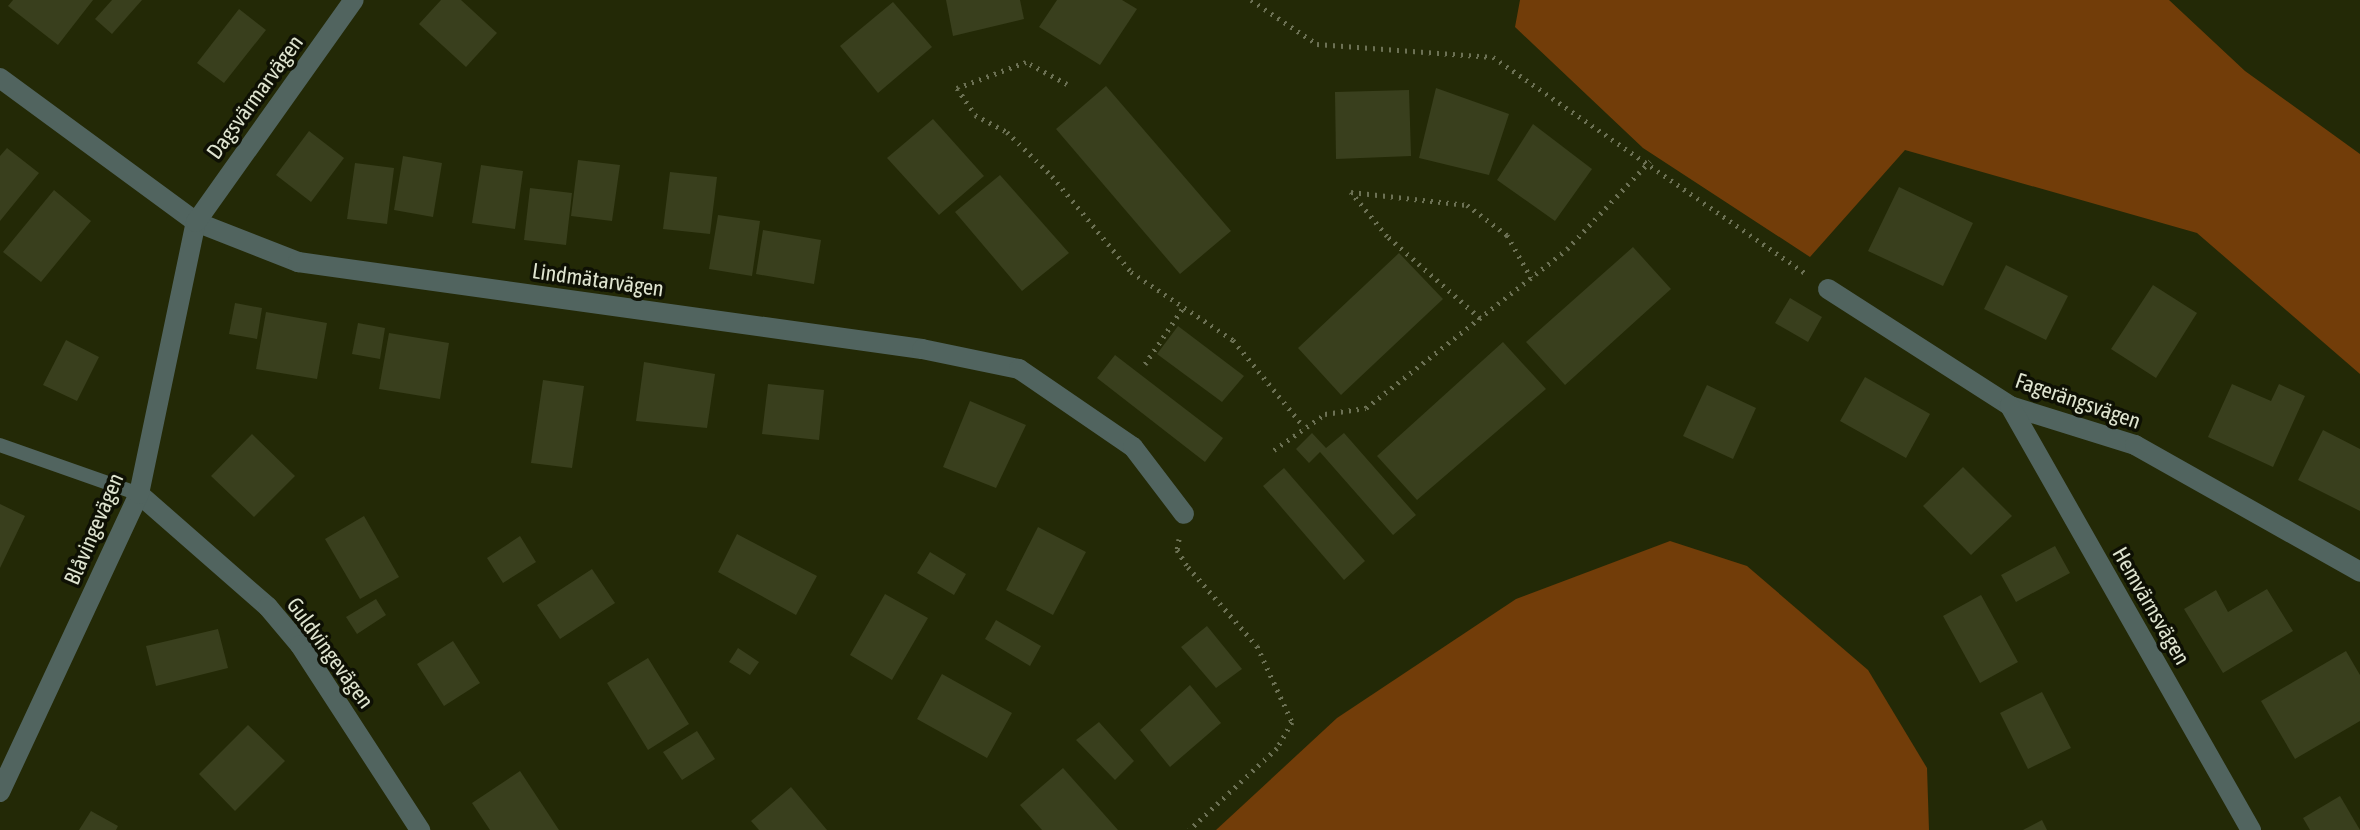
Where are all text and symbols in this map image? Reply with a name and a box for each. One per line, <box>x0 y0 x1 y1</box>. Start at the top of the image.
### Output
street label: Dagsvärmarvägen <box>201 30 309 164</box>
street label: Lindmätarvägen <box>531 258 665 302</box>
street label: Fagerängsvägen <box>2012 367 2144 435</box>
street label: Blåvingevägen <box>59 469 129 589</box>
street label: Hemvärnsvägen <box>2107 543 2195 669</box>
street label: Guldvingevägen <box>281 592 379 714</box>

